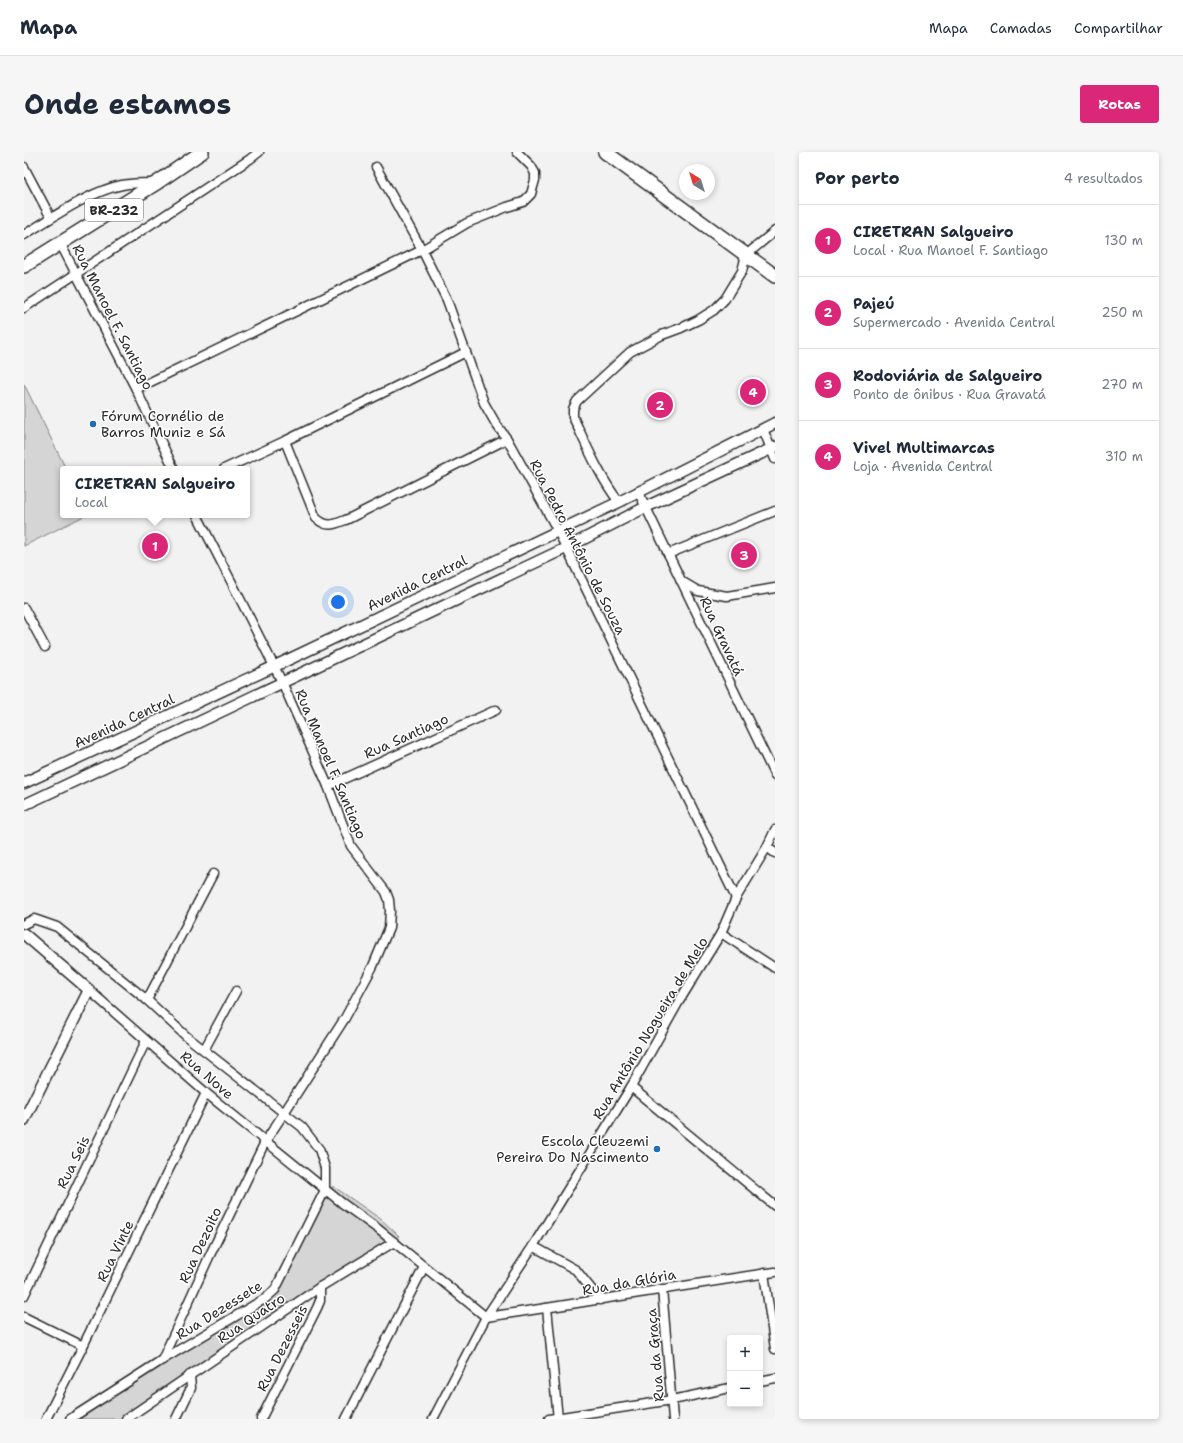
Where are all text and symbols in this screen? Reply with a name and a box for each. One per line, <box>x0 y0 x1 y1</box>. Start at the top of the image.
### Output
text: Mapa <box>20 15 77 40</box>
text: Mapa <box>929 19 968 37</box>
text: Camadas <box>990 19 1052 37</box>
text: Compartilhar <box>1074 19 1163 37</box>
text: Onde estamos <box>24 85 231 123</box>
button: Rotas <box>1080 85 1159 123</box>
north arrow <box>679 164 715 200</box>
text: Por perto <box>815 167 900 189</box>
text: 4 resultados <box>1064 170 1143 187</box>
road number: BR-232 <box>85 199 143 221</box>
text: CIRETRAN Salgueiro <box>853 222 1014 242</box>
text: 1 <box>825 232 831 249</box>
text: 130 m <box>1105 232 1143 249</box>
street label: Rua Manoel F. Santiago <box>68 241 158 393</box>
text: Local · Rua Manoel F. Santiago <box>853 242 1048 259</box>
text: Pajeú <box>853 294 895 314</box>
text: 2 <box>823 304 833 321</box>
text: 250 m <box>1102 304 1143 321</box>
text: Supermercado · Avenida Central <box>853 314 1055 331</box>
text: Rodoviária de Salgueiro <box>853 366 1042 386</box>
text: 3 <box>823 376 833 393</box>
text: 270 m <box>1101 376 1143 393</box>
pin: 4 <box>740 377 766 407</box>
text: Ponto de ônibus · Rua Gravatá <box>853 386 1046 403</box>
pin: 2 <box>647 390 673 420</box>
place label: Fórum Cornélio de Barros Muniz e Sá <box>101 407 226 441</box>
marker: Fórum Cornélio de Barros Muniz e Sá <box>88 419 98 429</box>
text: Vivel Multimarcas <box>853 438 995 458</box>
text: 4 <box>823 448 833 465</box>
text: 310 m <box>1105 448 1143 465</box>
street label: Rua Pedro Antônio de Souza <box>526 456 630 638</box>
text: Loja · Avenida Central <box>853 458 993 475</box>
popup <box>60 466 250 518</box>
text: CIRETRAN Salgueiro <box>75 474 235 494</box>
text: Local <box>75 494 108 511</box>
pin: 1 <box>142 531 168 561</box>
pin: 3 <box>731 540 757 570</box>
street label: Avenida Central <box>364 551 470 615</box>
your location <box>328 592 348 612</box>
street label: Rua Gravatá <box>696 593 748 679</box>
street label: Rua Manoel F. Santiago <box>291 686 371 842</box>
street label: Avenida Central <box>71 690 178 752</box>
street label: Rua Santiago <box>361 709 451 763</box>
street label: Rua Antônio Nogueira de Melo <box>588 933 712 1123</box>
street label: Rua Nove <box>177 1047 237 1103</box>
place label: Escola Cleuzemi Pereira Do Nascimento <box>496 1132 649 1166</box>
street label: Rua Seis <box>52 1133 94 1191</box>
marker: Escola Cleuzemi Pereira Do Nascimento <box>652 1144 662 1154</box>
street label: Rua Dezoito <box>175 1204 225 1286</box>
street label: Rua Vinte <box>92 1217 138 1285</box>
street label: Rua da Glória <box>581 1265 677 1299</box>
street label: Rua Dezessete <box>173 1276 265 1344</box>
street label: Rua Quatro <box>214 1289 288 1347</box>
street label: Rua Dezesseis <box>252 1302 312 1394</box>
street label: Rua da Graça <box>642 1307 668 1402</box>
map controls <box>727 1335 763 1407</box>
button: + <box>727 1335 763 1371</box>
button: − <box>727 1371 763 1407</box>

